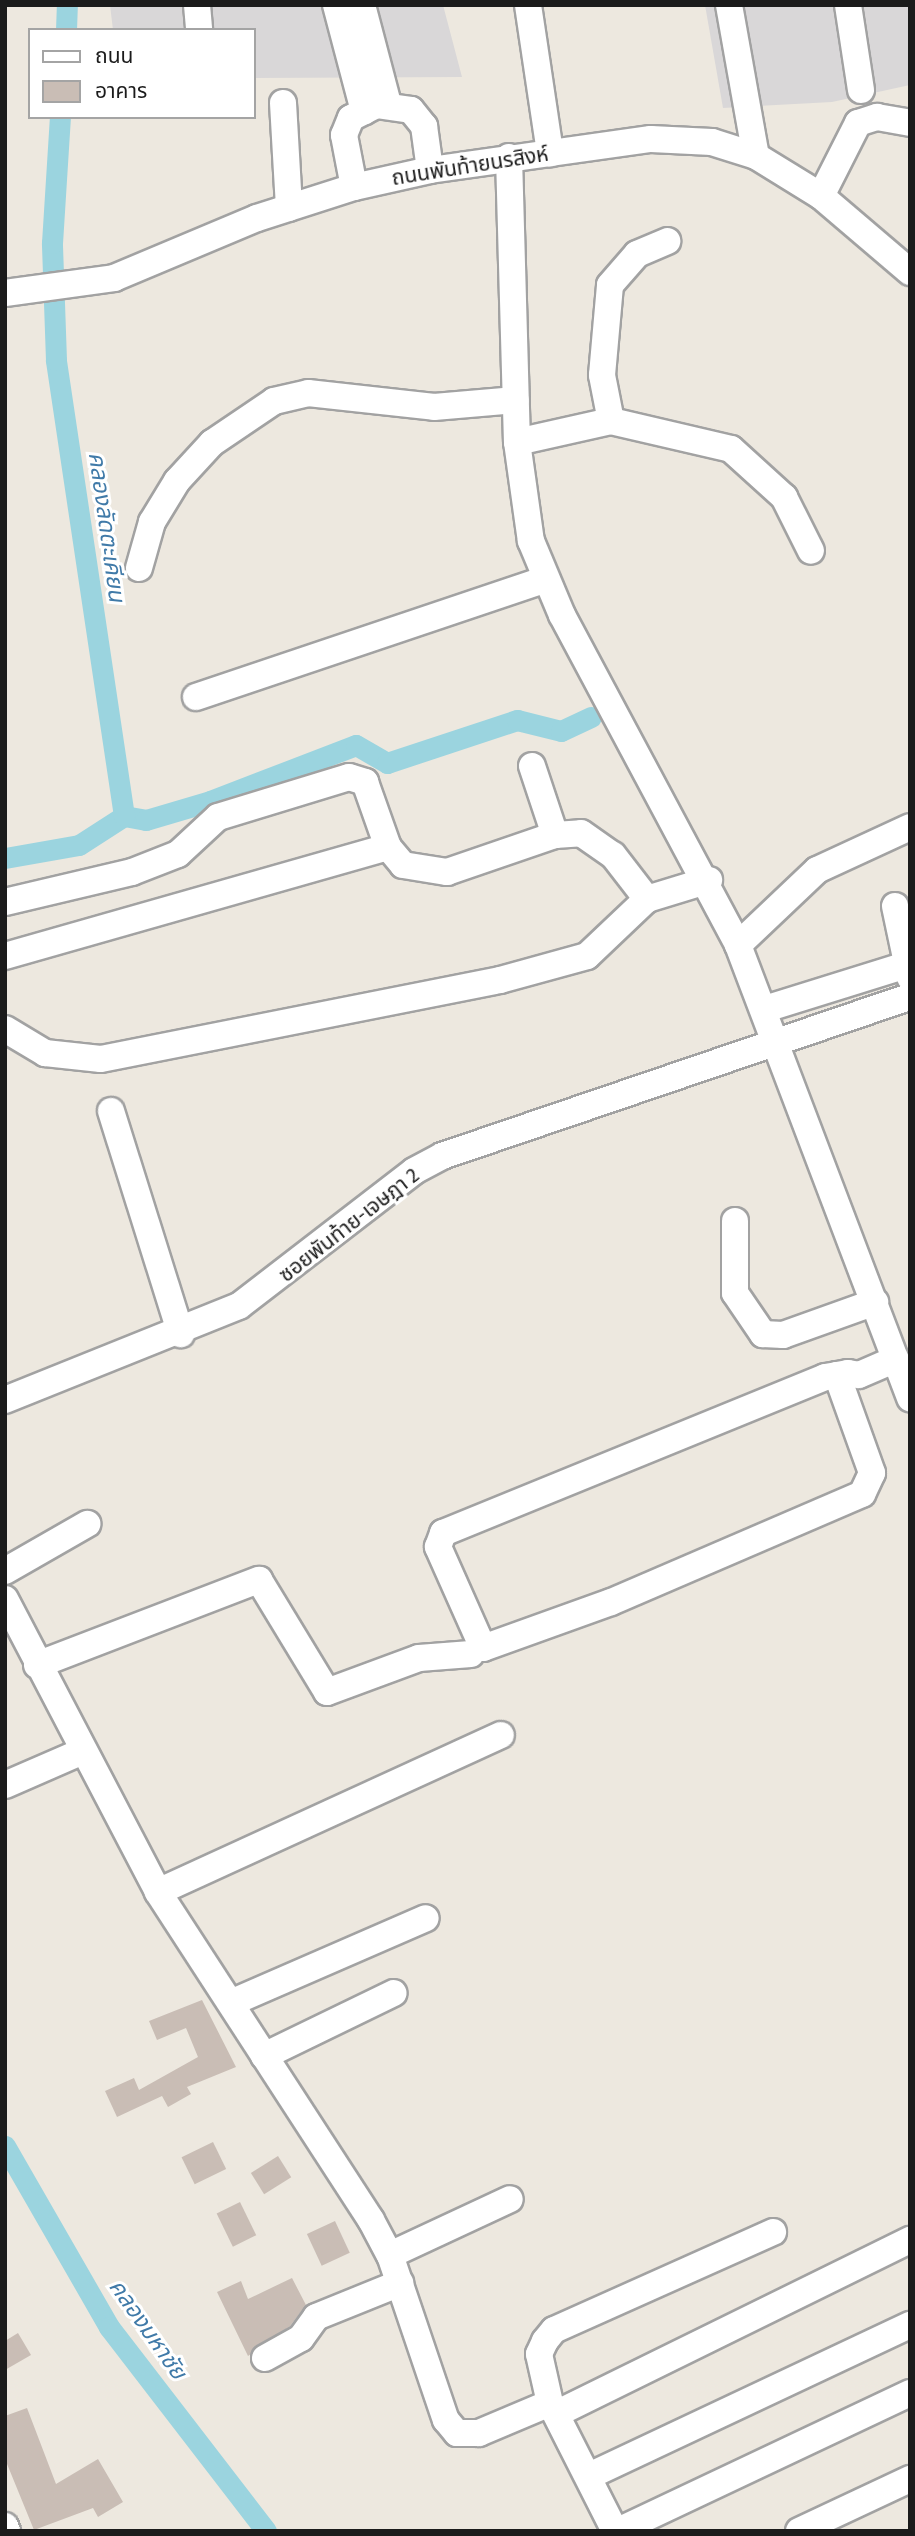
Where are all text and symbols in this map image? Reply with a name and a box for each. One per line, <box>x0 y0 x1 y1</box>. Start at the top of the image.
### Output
legend <box>28 28 256 119</box>
text: ถนน <box>95 43 133 69</box>
text: อาคาร <box>95 78 147 104</box>
street label: ถนนพันท้ายนรสิงห์ <box>390 141 550 191</box>
water label: คลองลัดตะเคียน <box>83 450 131 604</box>
street label: ซอยพันท้าย-เจษฎา 2 <box>274 1162 424 1288</box>
water label: คลองมหาชัย <box>103 2274 193 2384</box>

